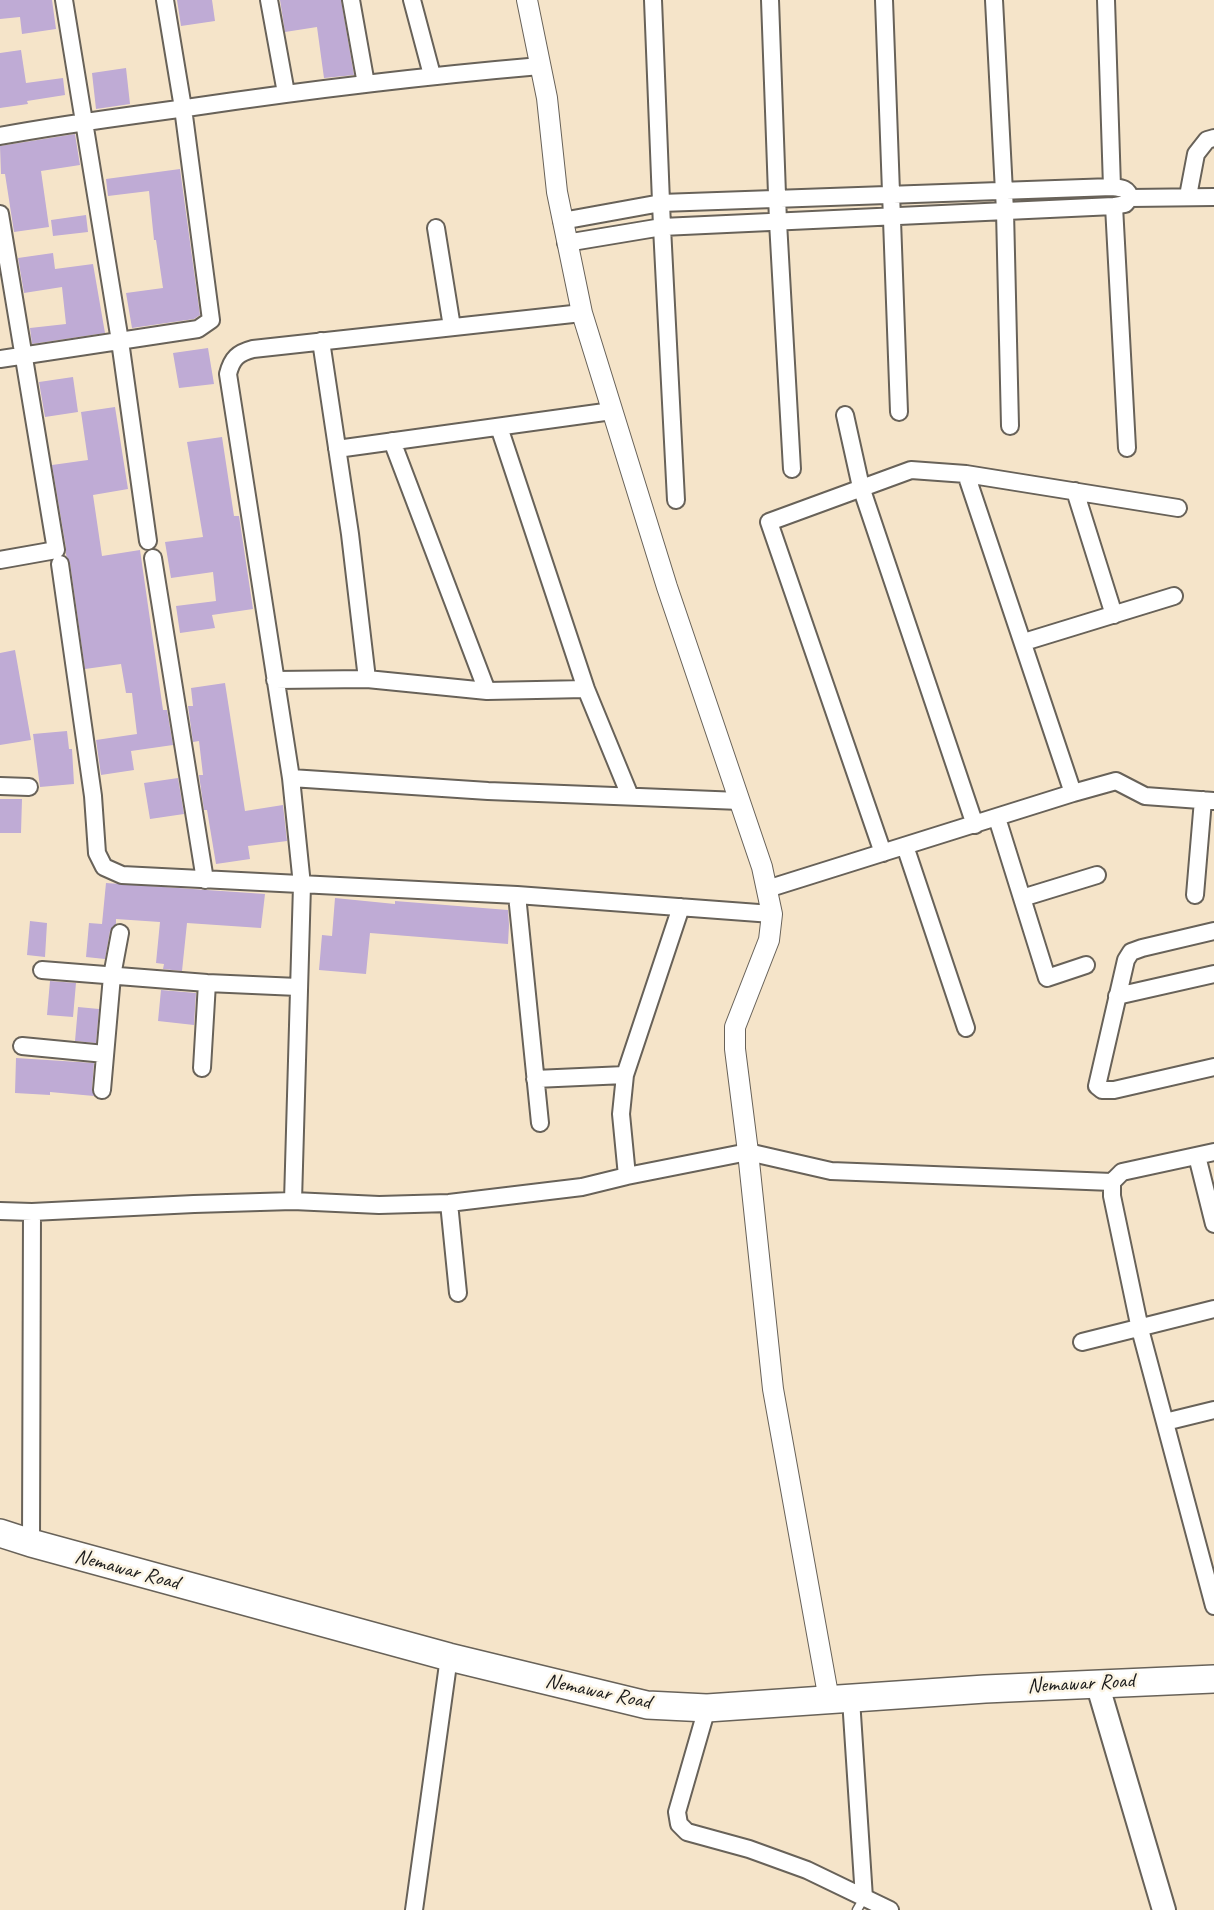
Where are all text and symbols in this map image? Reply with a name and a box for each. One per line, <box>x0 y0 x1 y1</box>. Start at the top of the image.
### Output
street label: Nemawar Road <box>72 1544 182 1596</box>
street label: Nemawar Road <box>543 1669 653 1715</box>
street label: Nemawar Road <box>1027 1669 1135 1699</box>

